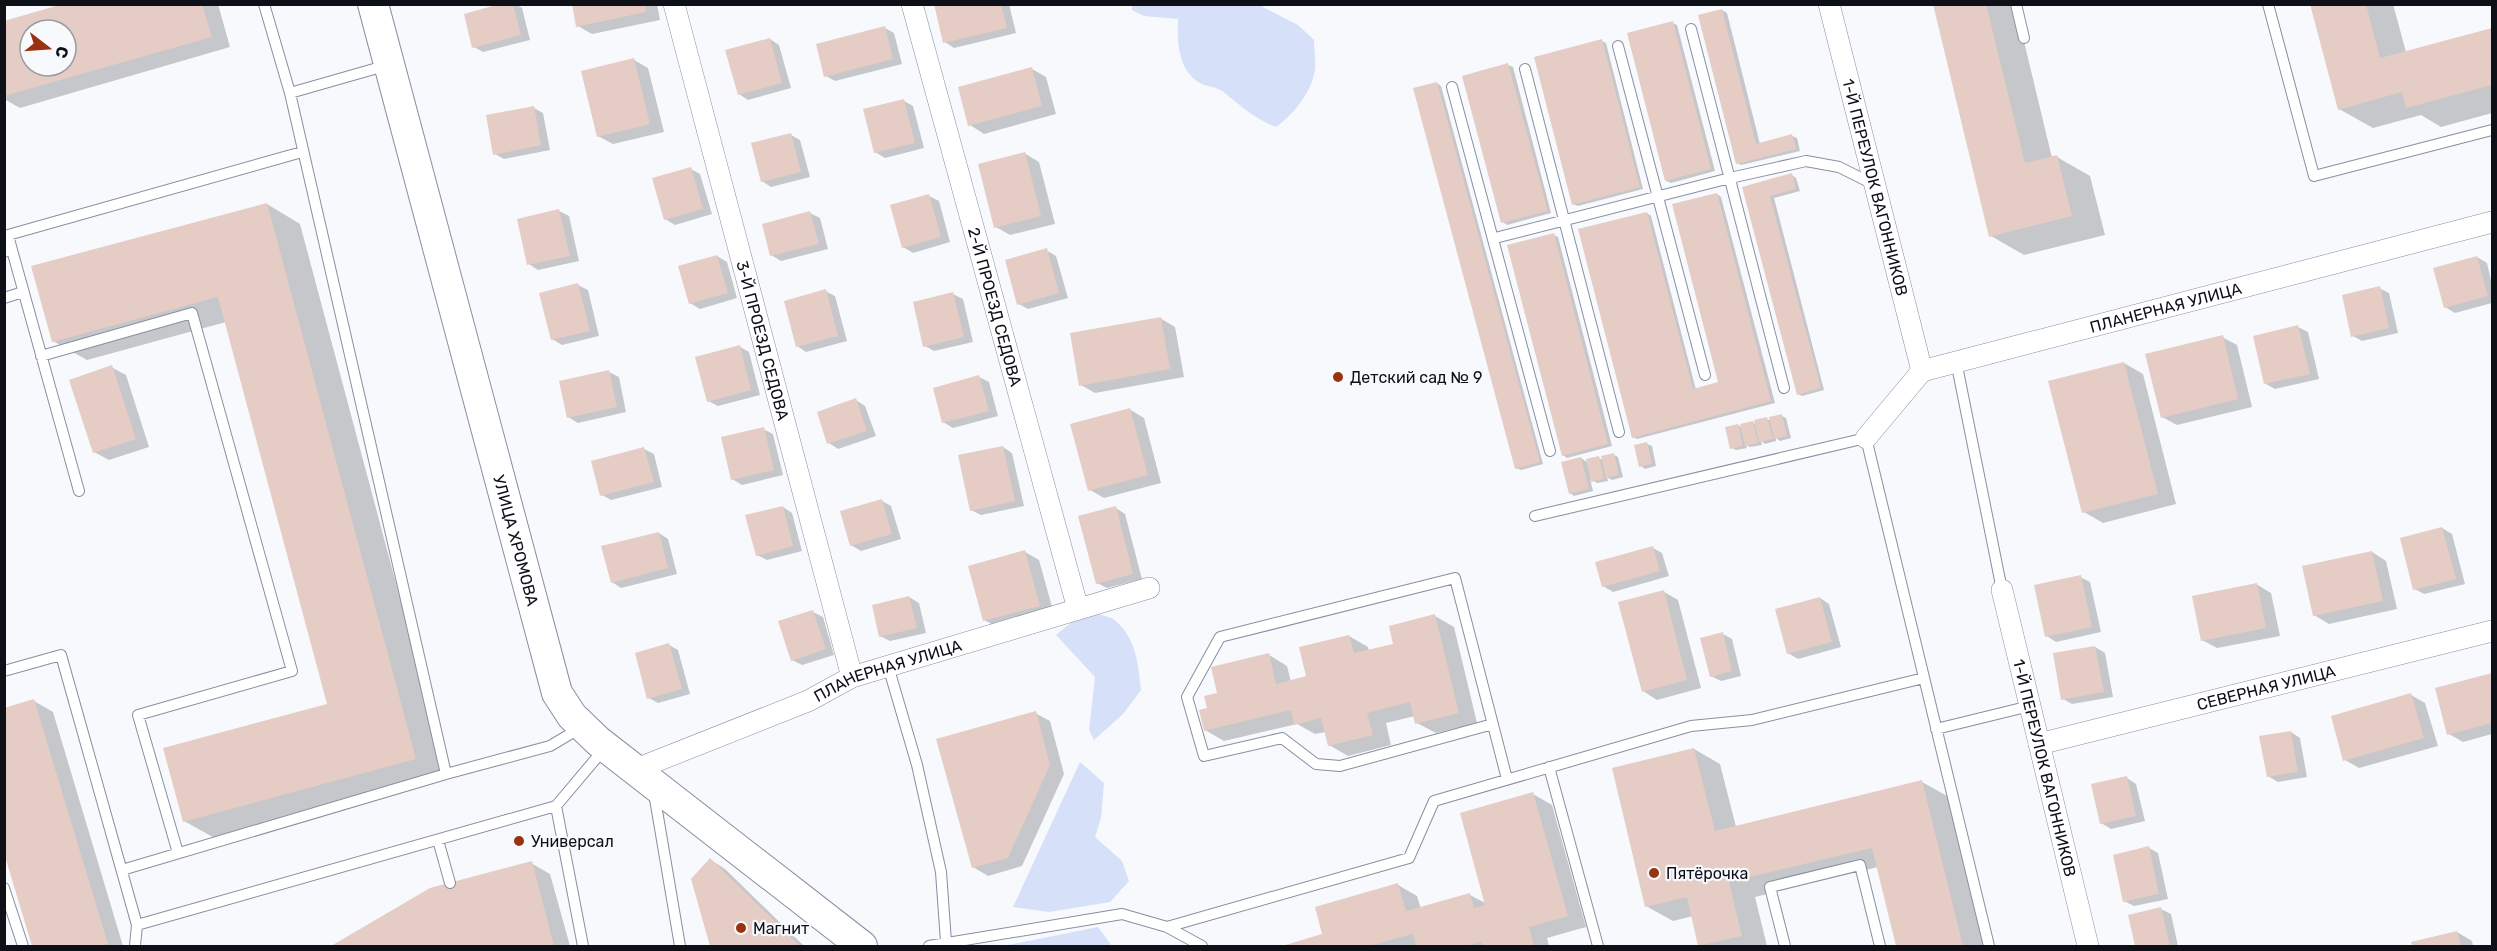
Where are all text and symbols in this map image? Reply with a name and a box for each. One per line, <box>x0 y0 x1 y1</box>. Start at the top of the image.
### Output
north arrow <box>18 18 78 78</box>
text: С <box>51 44 73 60</box>
street label: 1-Й ПЕРЕУЛОК ВАГОННИКОВ <box>1839 77 1912 298</box>
street label: 2-Й ПРОЕЗД СЕДОВА <box>964 225 1026 389</box>
street label: 3-Й ПРОЕЗД СЕДОВА <box>733 258 793 423</box>
street label: ПЛАНЕРНАЯ УЛИЦА <box>2088 278 2244 336</box>
place label: Детский сад № 9 <box>1350 368 1482 387</box>
marker: Детский сад № 9 <box>1331 370 1345 384</box>
street label: УЛИЦА ХРОМОВА <box>490 473 543 608</box>
street label: ПЛАНЕРНАЯ УЛИЦА <box>810 635 964 706</box>
street label: 1-Й ПЕРЕУЛОК ВАГОННИКОВ <box>2010 657 2080 879</box>
street label: СЕВЕРНАЯ УЛИЦА <box>2195 661 2338 714</box>
place label: Универсал <box>531 832 614 851</box>
marker: Универсал <box>512 834 526 848</box>
place label: Пятёрочка <box>1666 864 1748 883</box>
marker: Пятёрочка <box>1647 866 1661 880</box>
place label: Магнит <box>753 919 809 938</box>
marker: Магнит <box>734 921 748 935</box>

